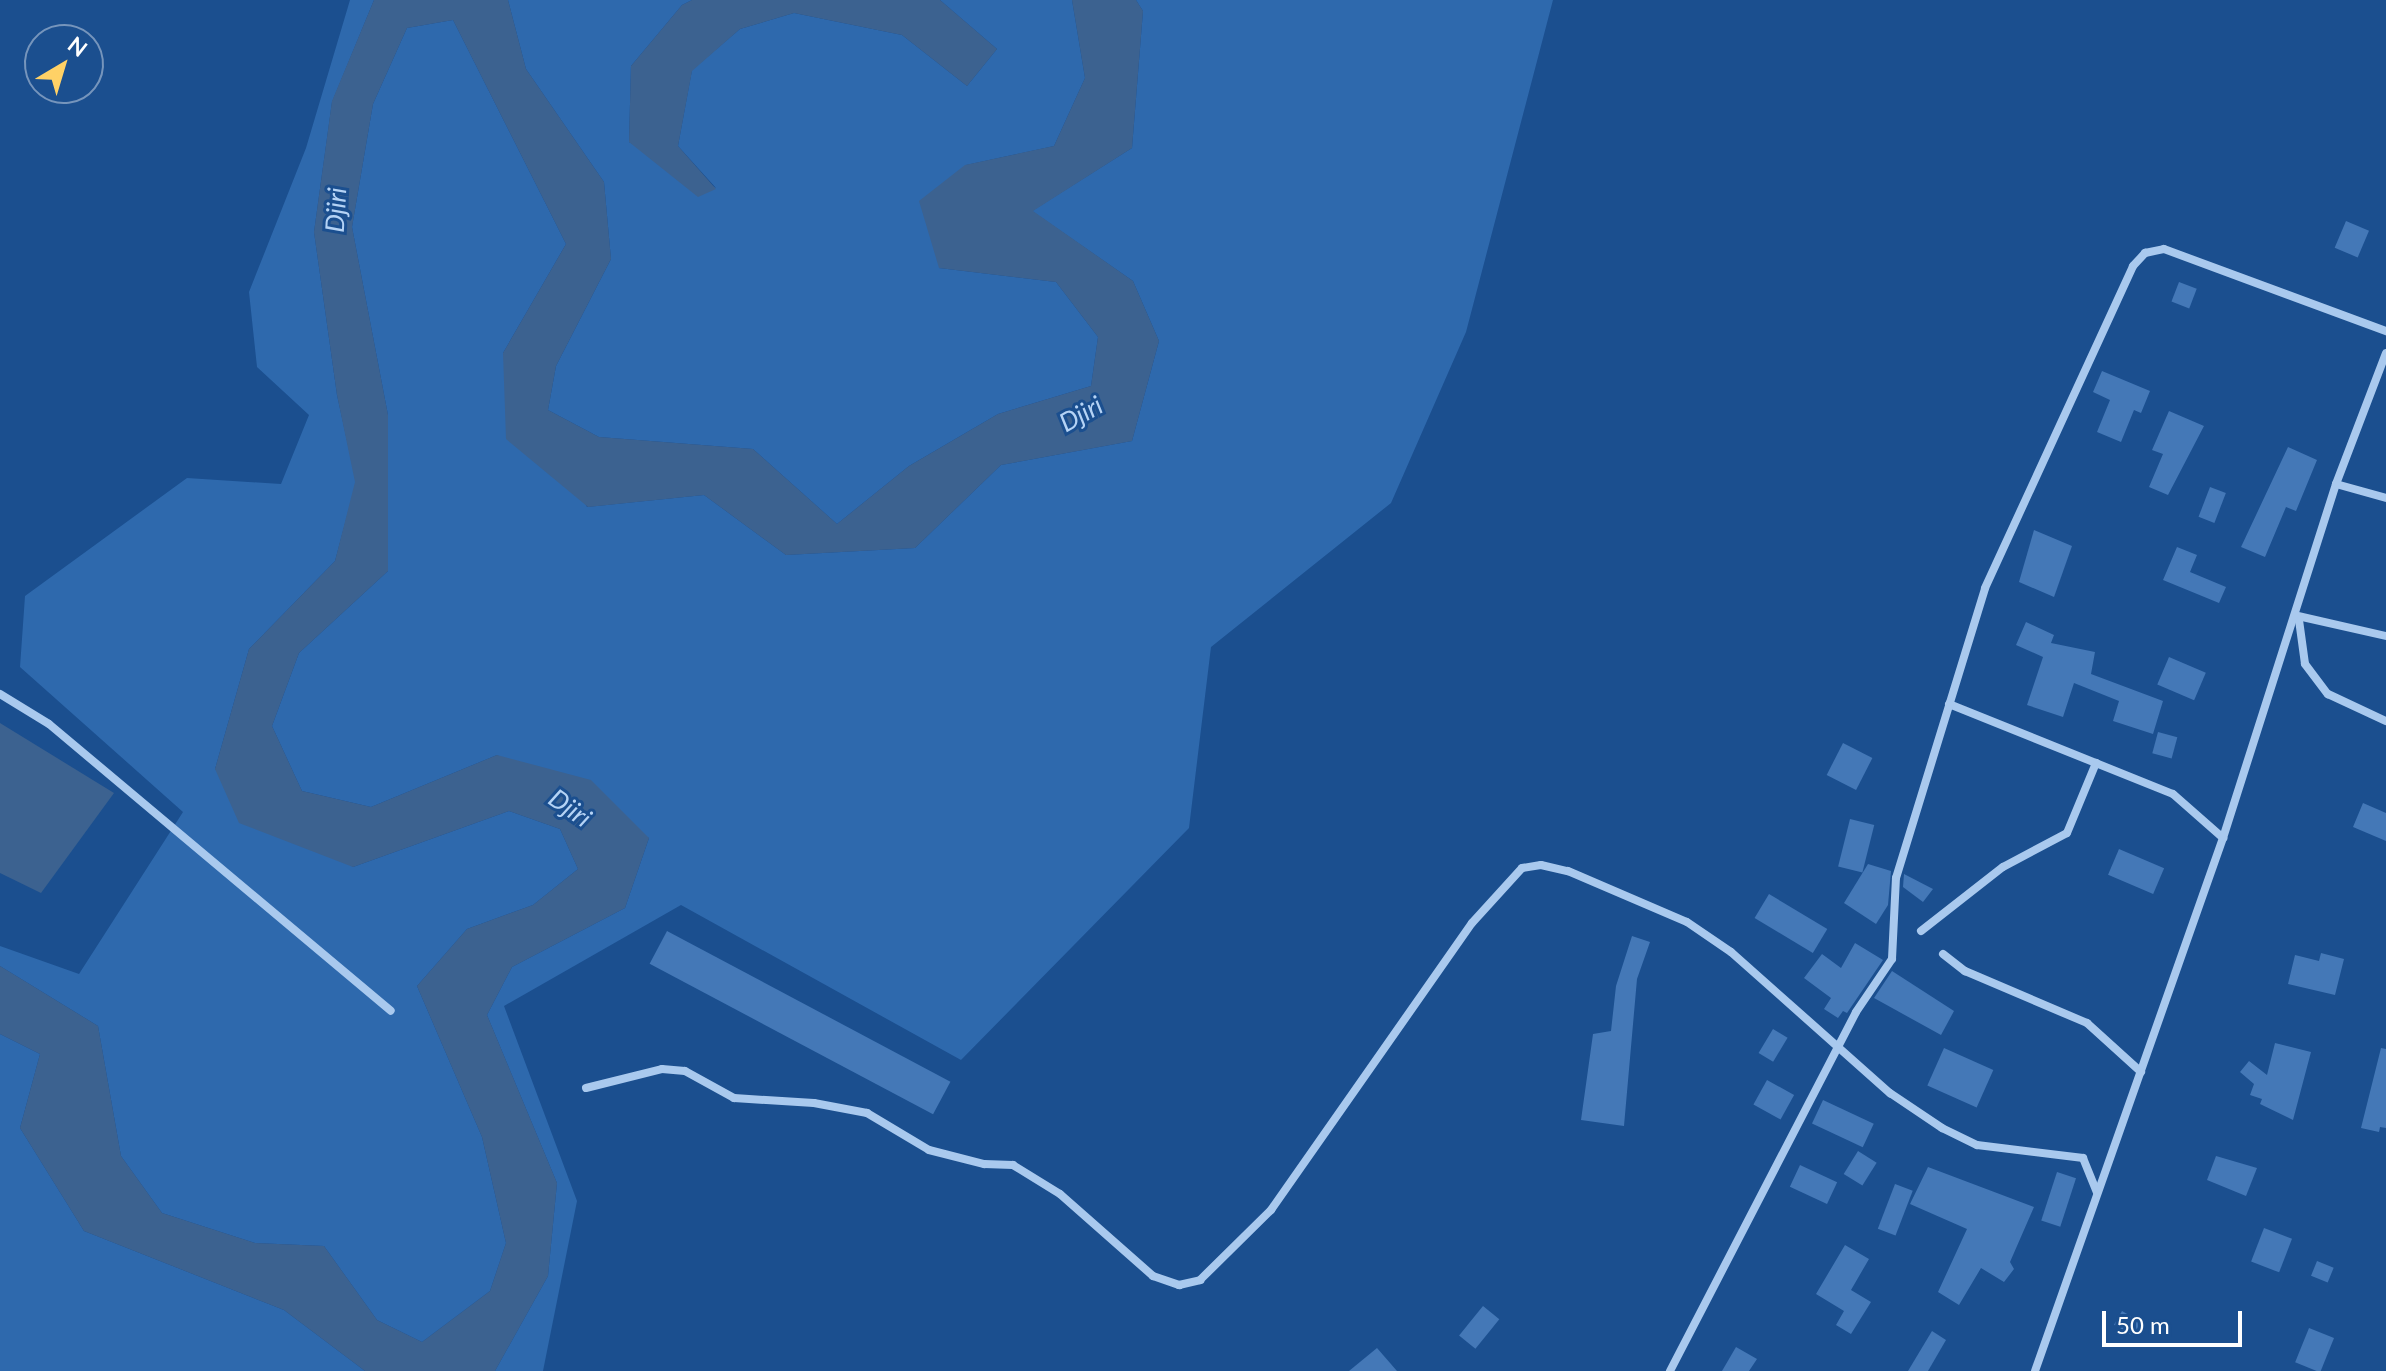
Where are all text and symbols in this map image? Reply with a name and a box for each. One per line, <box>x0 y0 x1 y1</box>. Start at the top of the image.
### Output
north arrow <box>24 24 104 104</box>
text: N <box>63 30 93 62</box>
water label: Djiri <box>319 187 353 233</box>
water label: Djiri <box>1054 389 1108 439</box>
water label: Djiri <box>543 782 597 834</box>
scale bar <box>2106 1295 2246 1345</box>
text: 50 m <box>2116 1310 2170 1339</box>

